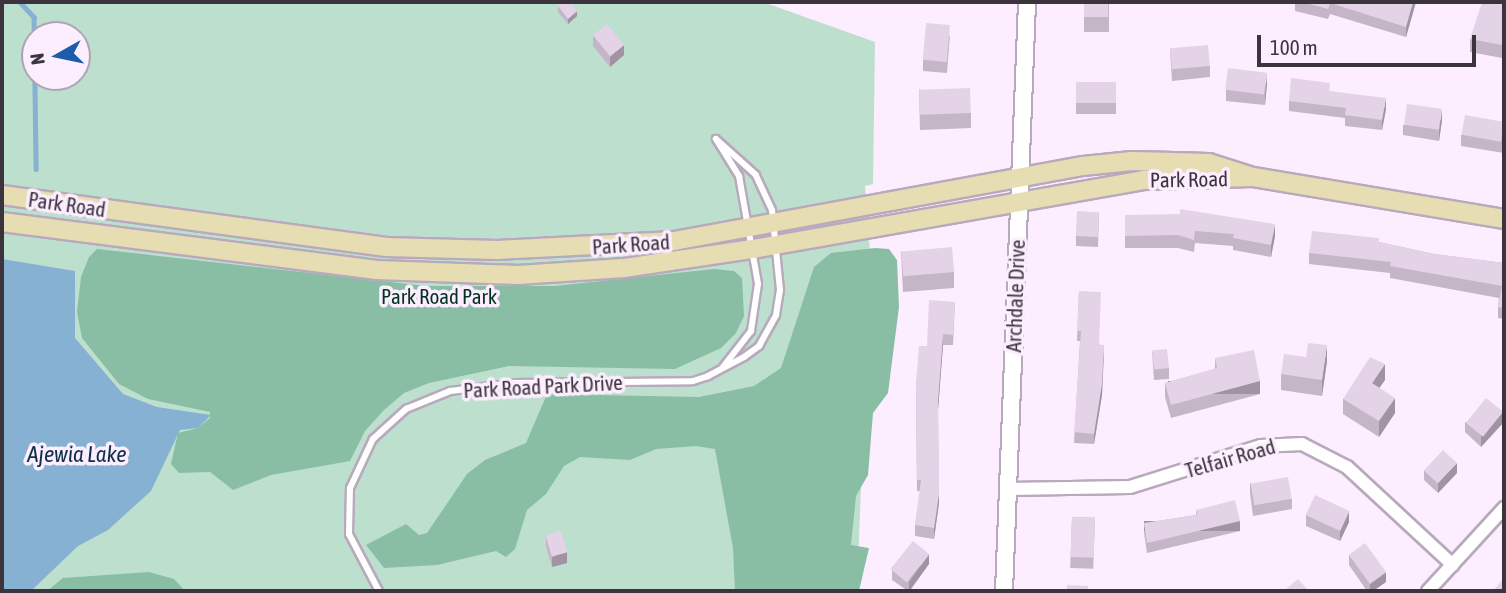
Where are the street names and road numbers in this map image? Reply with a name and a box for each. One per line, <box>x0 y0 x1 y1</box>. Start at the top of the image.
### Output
street label: Park Road <box>1150 166 1228 192</box>
street label: Park Road <box>27 186 107 222</box>
street label: Park Road <box>591 229 671 259</box>
street label: Archdale Drive <box>1000 239 1030 353</box>
street label: Park Road Park Drive <box>463 369 623 403</box>
street label: Telfair Road <box>1182 433 1278 483</box>

